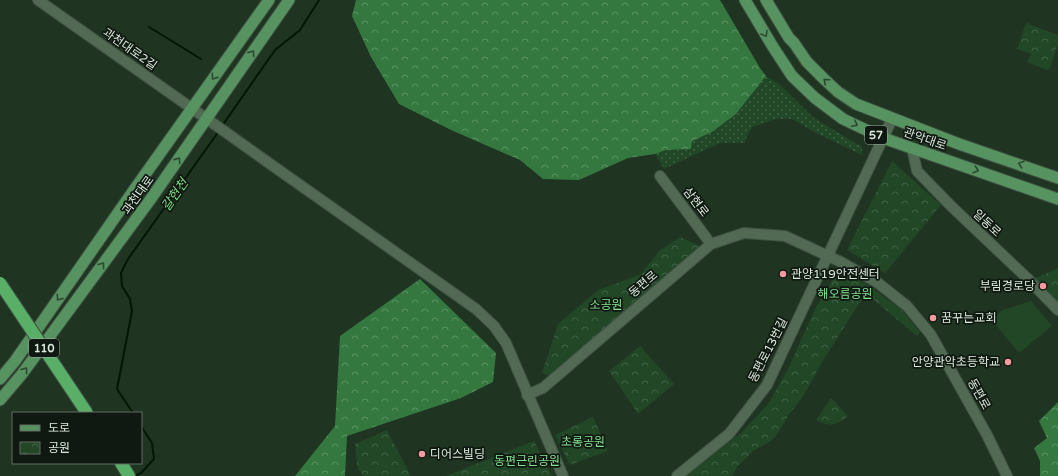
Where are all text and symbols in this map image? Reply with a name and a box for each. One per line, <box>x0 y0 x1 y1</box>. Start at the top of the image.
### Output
street label: 과천대로2길 <box>100 25 160 73</box>
one-way arrow <box>760 29 767 37</box>
one-way arrow <box>247 50 255 57</box>
one-way arrow <box>212 73 219 80</box>
one-way arrow <box>823 78 831 86</box>
one-way arrow <box>850 119 858 127</box>
street label: 관악대로 <box>902 125 948 153</box>
road number: 57 <box>865 126 887 144</box>
one-way arrow <box>173 157 181 164</box>
one-way arrow <box>1018 161 1025 169</box>
one-way arrow <box>973 165 980 174</box>
street label: 과천대로 <box>119 173 157 217</box>
water label: 갈현천 <box>158 175 192 214</box>
street label: 삼현로 <box>680 185 712 219</box>
street label: 일동로 <box>970 207 1004 239</box>
one-way arrow <box>98 263 105 270</box>
place label: 관양119안전센터 <box>791 267 880 281</box>
street label: 동편로 <box>626 268 660 300</box>
marker: 관양119안전센터 <box>778 269 788 279</box>
place label: 부림경로당 <box>980 279 1035 293</box>
marker: 부림경로당 <box>1038 281 1048 291</box>
park label: 해오름공원 <box>817 287 873 301</box>
one-way arrow <box>57 294 64 301</box>
park label: 소공원 <box>589 298 623 312</box>
place label: 꿈꾸는교회 <box>941 311 996 325</box>
marker: 꿈꾸는교회 <box>928 313 938 323</box>
street label: 동편로13번길 <box>746 316 790 384</box>
road number: 110 <box>29 339 59 357</box>
place label: 안양관악초등학교 <box>912 355 1000 369</box>
marker: 안양관악초등학교 <box>1003 357 1013 367</box>
one-way arrow <box>20 367 27 374</box>
street label: 동편로 <box>965 376 993 412</box>
legend <box>12 412 142 464</box>
text: 도로 <box>48 421 70 435</box>
park label: 초롱공원 <box>561 435 605 449</box>
text: 공원 <box>48 441 70 455</box>
place label: 디어스빌딩 <box>430 447 485 461</box>
marker: 디어스빌딩 <box>417 449 427 459</box>
park label: 동편근린공원 <box>494 454 560 468</box>

